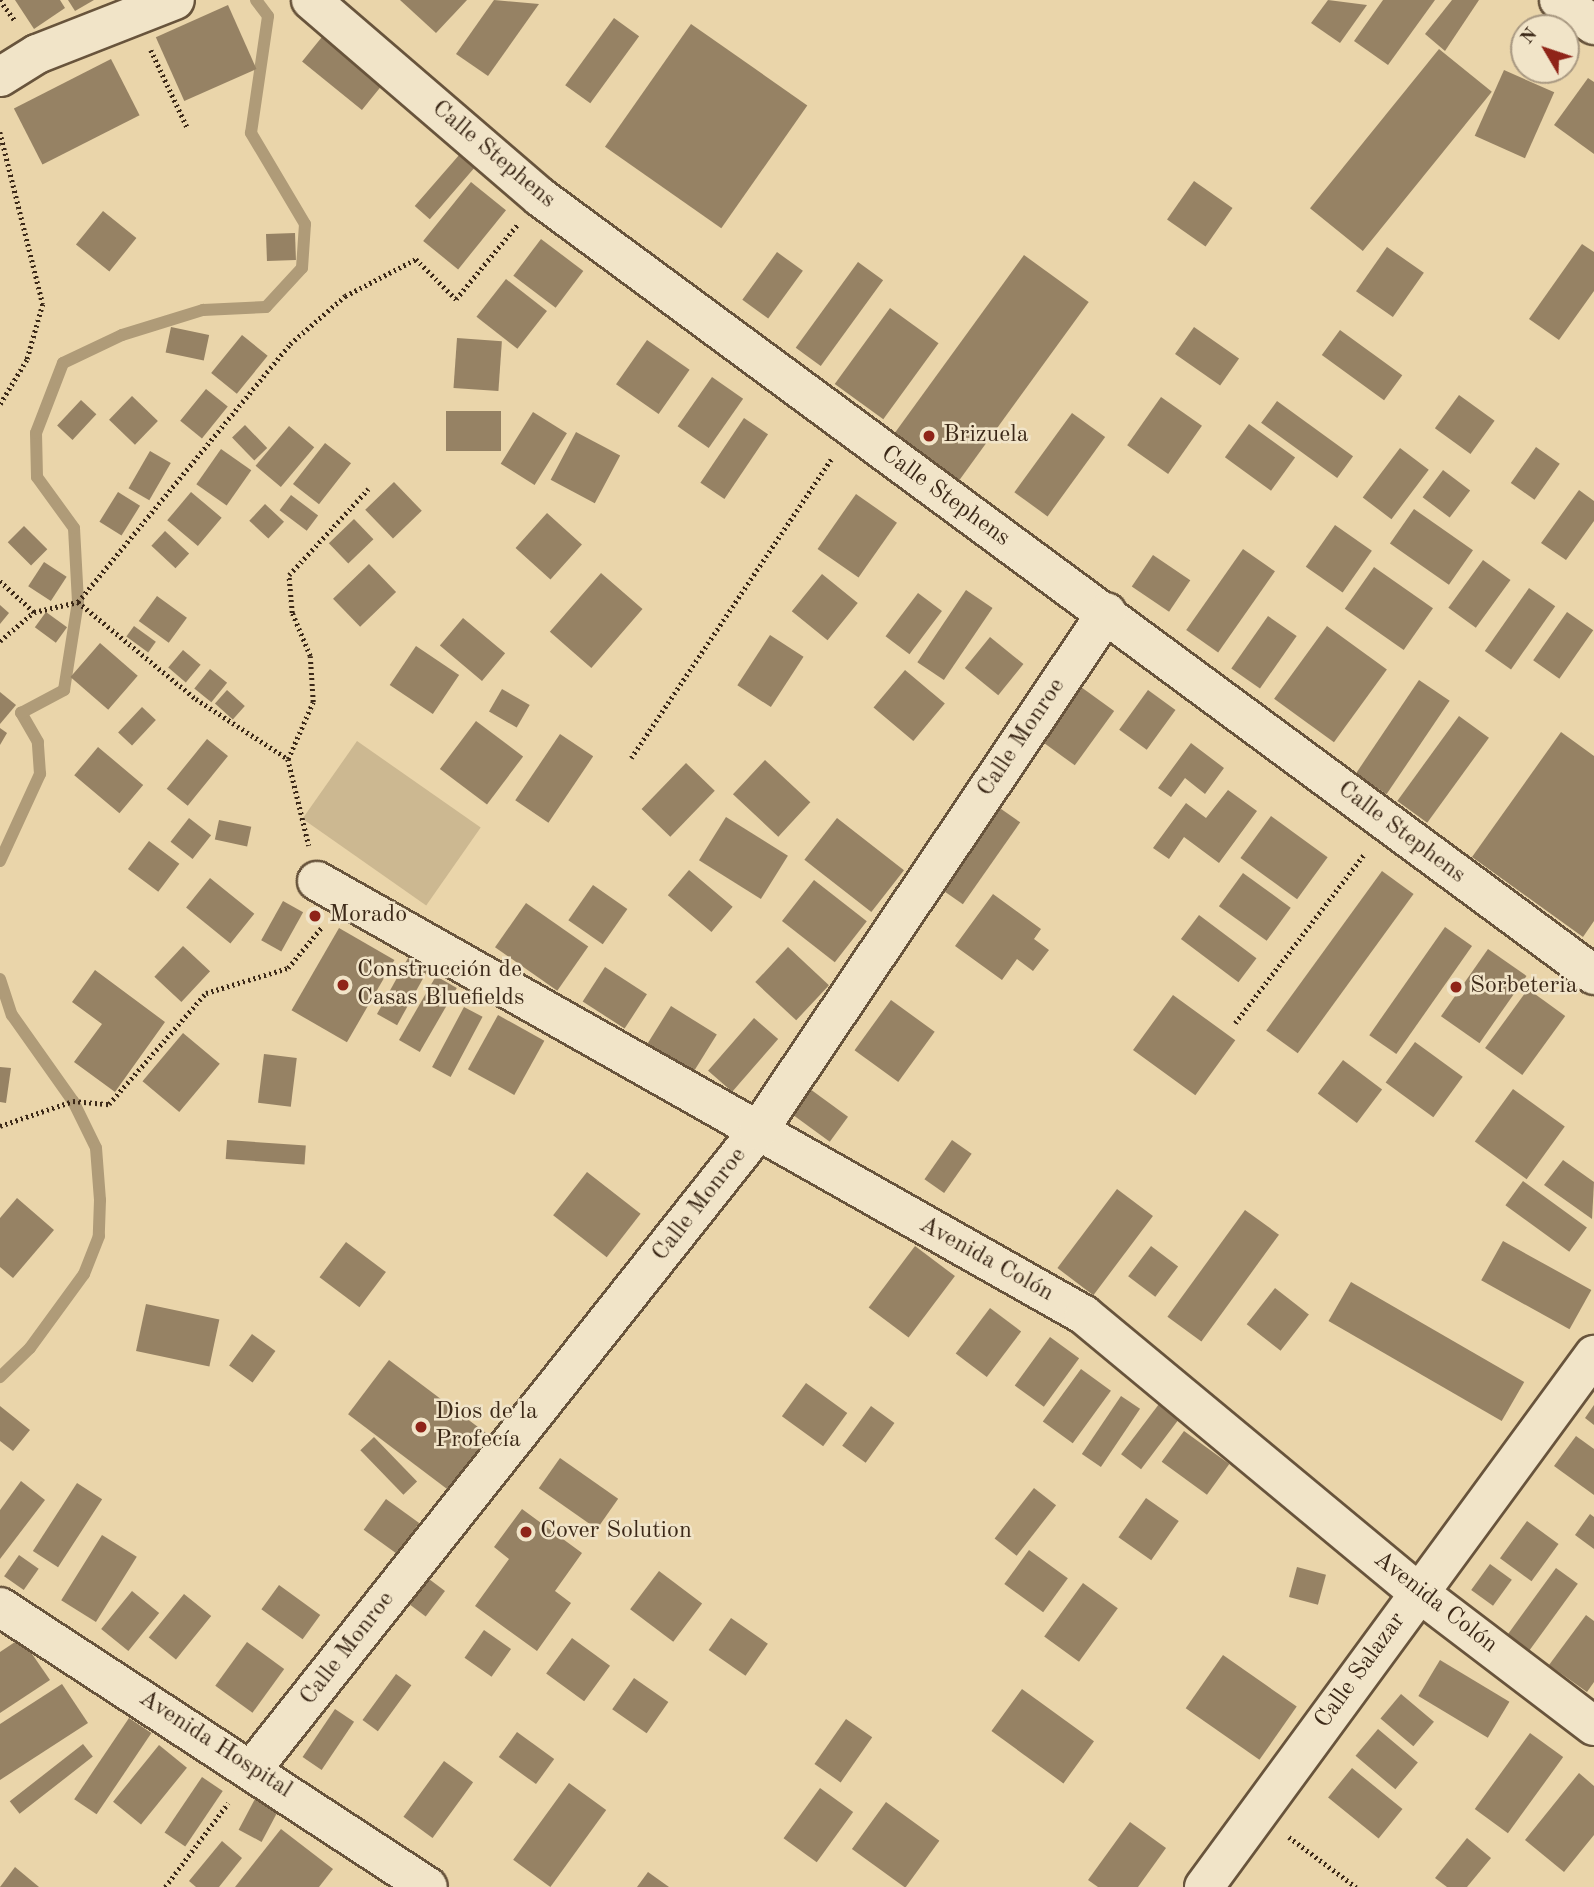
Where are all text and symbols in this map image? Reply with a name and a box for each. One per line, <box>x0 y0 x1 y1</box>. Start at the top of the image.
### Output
north arrow <box>1510 14 1580 84</box>
text: N <box>1518 25 1542 48</box>
street label: Calle Stephens <box>425 95 561 215</box>
place label: Brizuela <box>943 422 1029 450</box>
marker: Brizuela <box>921 428 937 444</box>
street label: Calle Stephens <box>875 440 1015 554</box>
street label: Calle Monroe <box>972 673 1072 803</box>
street label: Calle Stephens <box>1331 775 1471 891</box>
place label: Morado <box>329 902 407 930</box>
marker: Morado <box>307 908 323 924</box>
place label: Construcción de Casas Bluefields <box>357 957 524 1013</box>
place label: Sorbeteria <box>1470 973 1578 1001</box>
marker: Construcción de Casas Bluefields <box>335 977 351 993</box>
marker: Sorbeteria <box>1448 979 1464 995</box>
street label: Calle Monroe <box>647 1142 753 1268</box>
street label: Avenida Colón <box>914 1211 1058 1309</box>
place label: Dios de la Profecía <box>435 1399 538 1455</box>
marker: Dios de la Profecía <box>413 1419 429 1435</box>
place label: Cover Solution <box>540 1518 692 1546</box>
marker: Cover Solution <box>518 1524 534 1540</box>
street label: Avenida Colón <box>1367 1546 1503 1660</box>
street label: Calle Monroe <box>295 1586 401 1712</box>
street label: Calle Salazar <box>1309 1608 1413 1734</box>
street label: Avenida Hospital <box>133 1685 297 1805</box>

